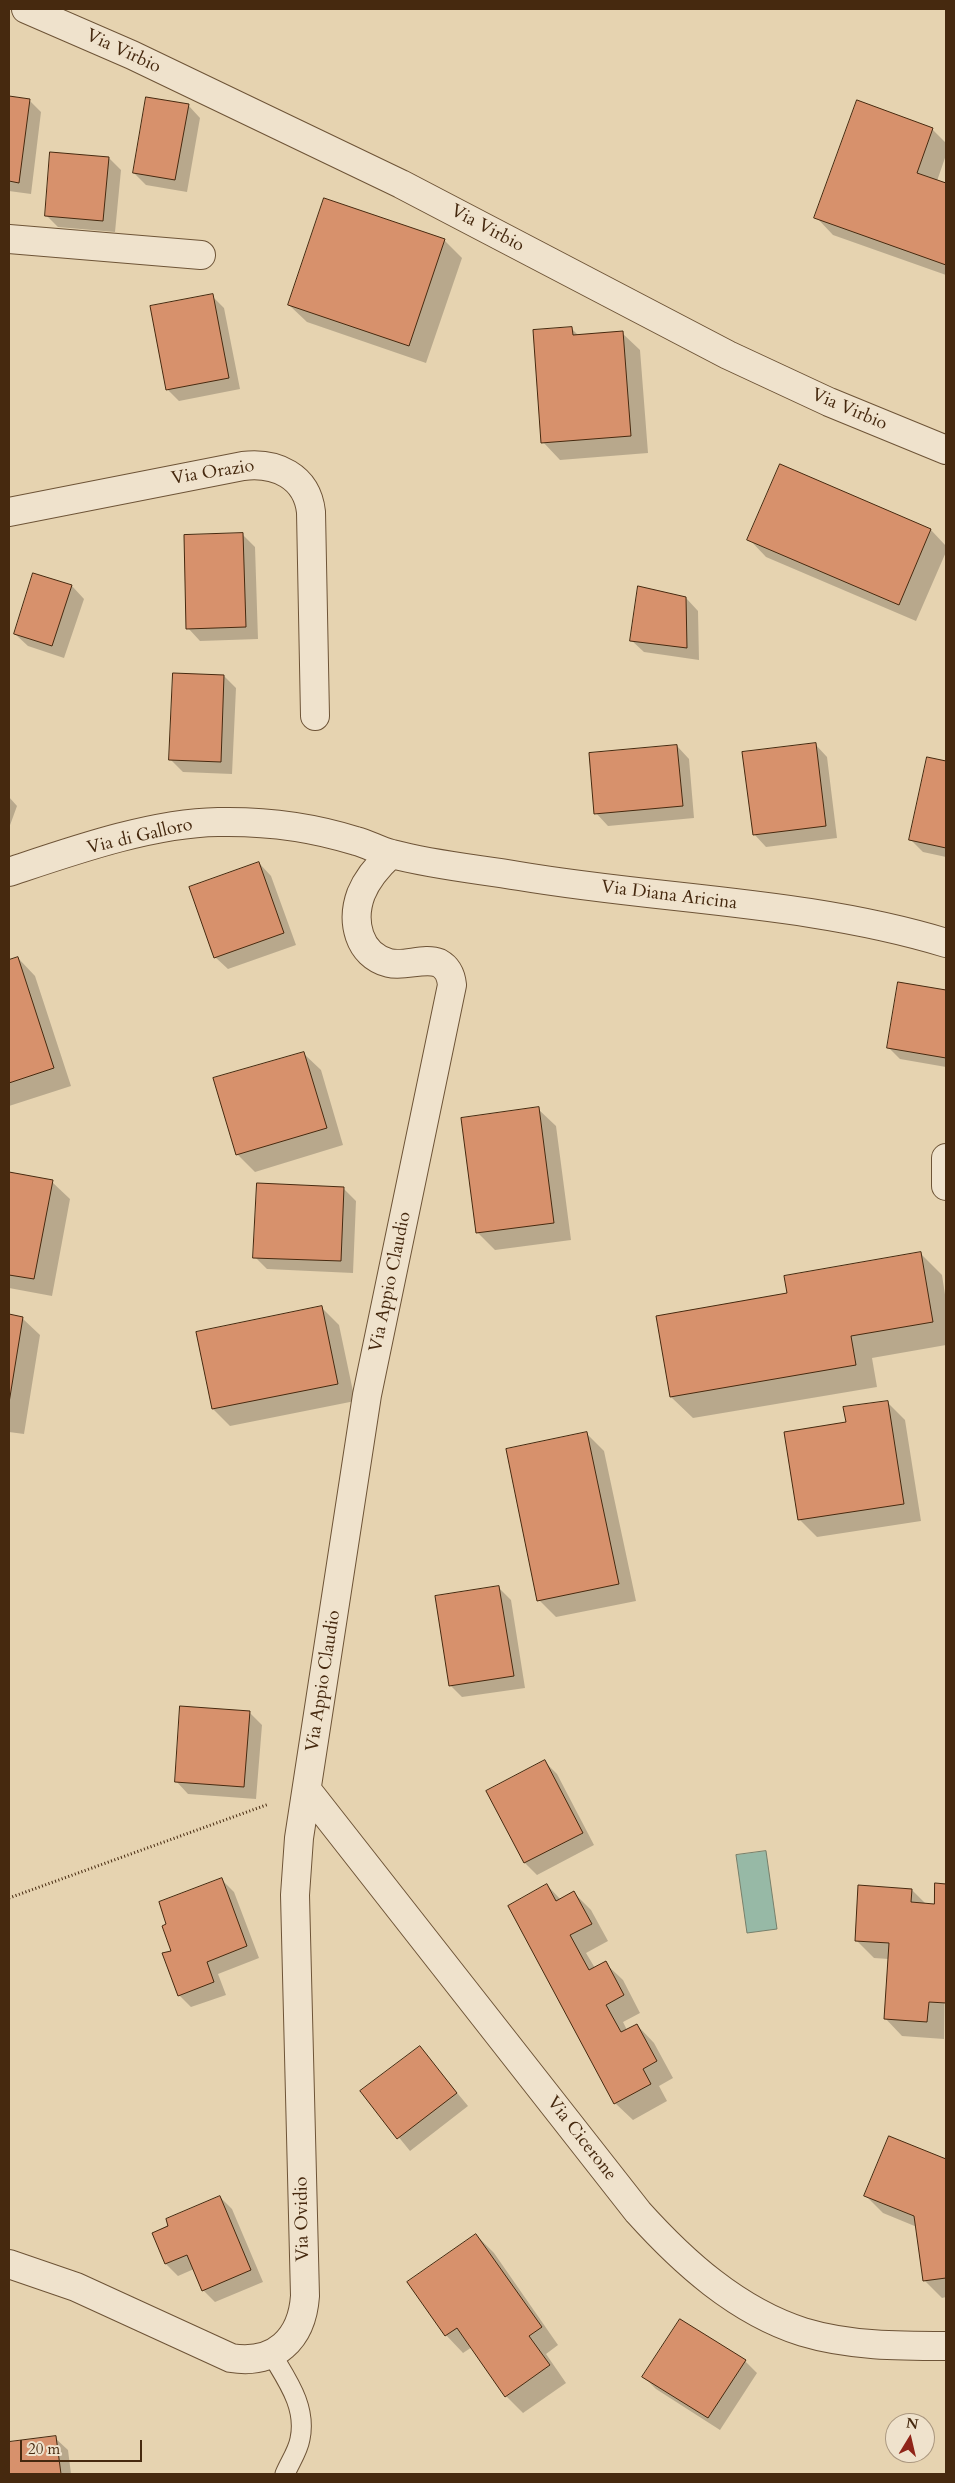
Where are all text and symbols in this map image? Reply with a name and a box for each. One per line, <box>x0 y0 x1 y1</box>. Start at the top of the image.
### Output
street label: Via Virbio <box>82 25 164 79</box>
street label: Via Virbio <box>447 201 527 257</box>
street label: Via Virbio <box>808 384 890 436</box>
street label: Via Orazio <box>170 456 256 490</box>
street label: Via di Galloro <box>85 814 195 860</box>
street label: Via Diana Aricina <box>600 877 738 915</box>
street label: Via Appio Claudio <box>366 1210 416 1354</box>
street label: Via Appio Claudio <box>302 1609 346 1753</box>
street label: Via Cicerone <box>541 2093 621 2185</box>
street label: Via Ovidio <box>291 2176 315 2262</box>
north arrow <box>885 2413 935 2463</box>
text: N <box>905 2413 920 2434</box>
scale bar <box>22 2430 145 2462</box>
text: 20 m <box>28 2439 60 2459</box>

